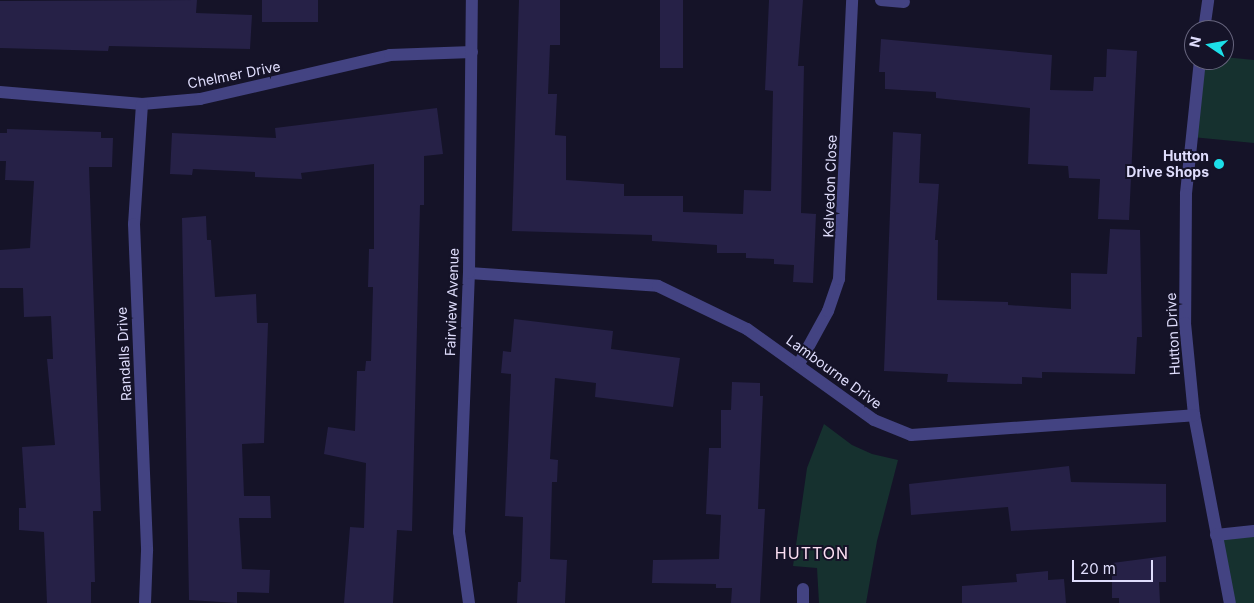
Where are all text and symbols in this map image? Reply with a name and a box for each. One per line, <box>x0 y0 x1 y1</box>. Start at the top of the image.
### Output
north arrow <box>1184 20 1234 70</box>
text: N <box>1185 35 1204 49</box>
street label: Chelmer Drive <box>186 58 282 92</box>
street label: Kelvedon Close <box>820 134 840 238</box>
place label: Hutton Drive Shops <box>1126 148 1209 180</box>
marker: Hutton Drive Shops <box>1213 158 1225 170</box>
street label: Fairview Avenue <box>442 248 462 356</box>
street label: Hutton Drive <box>1162 292 1184 376</box>
street label: Randalls Drive <box>113 306 135 402</box>
street label: Lambourne Drive <box>783 332 885 412</box>
district label: HUTTON <box>774 543 850 563</box>
scale bar <box>1074 550 1155 582</box>
text: 20 m <box>1080 559 1116 578</box>

